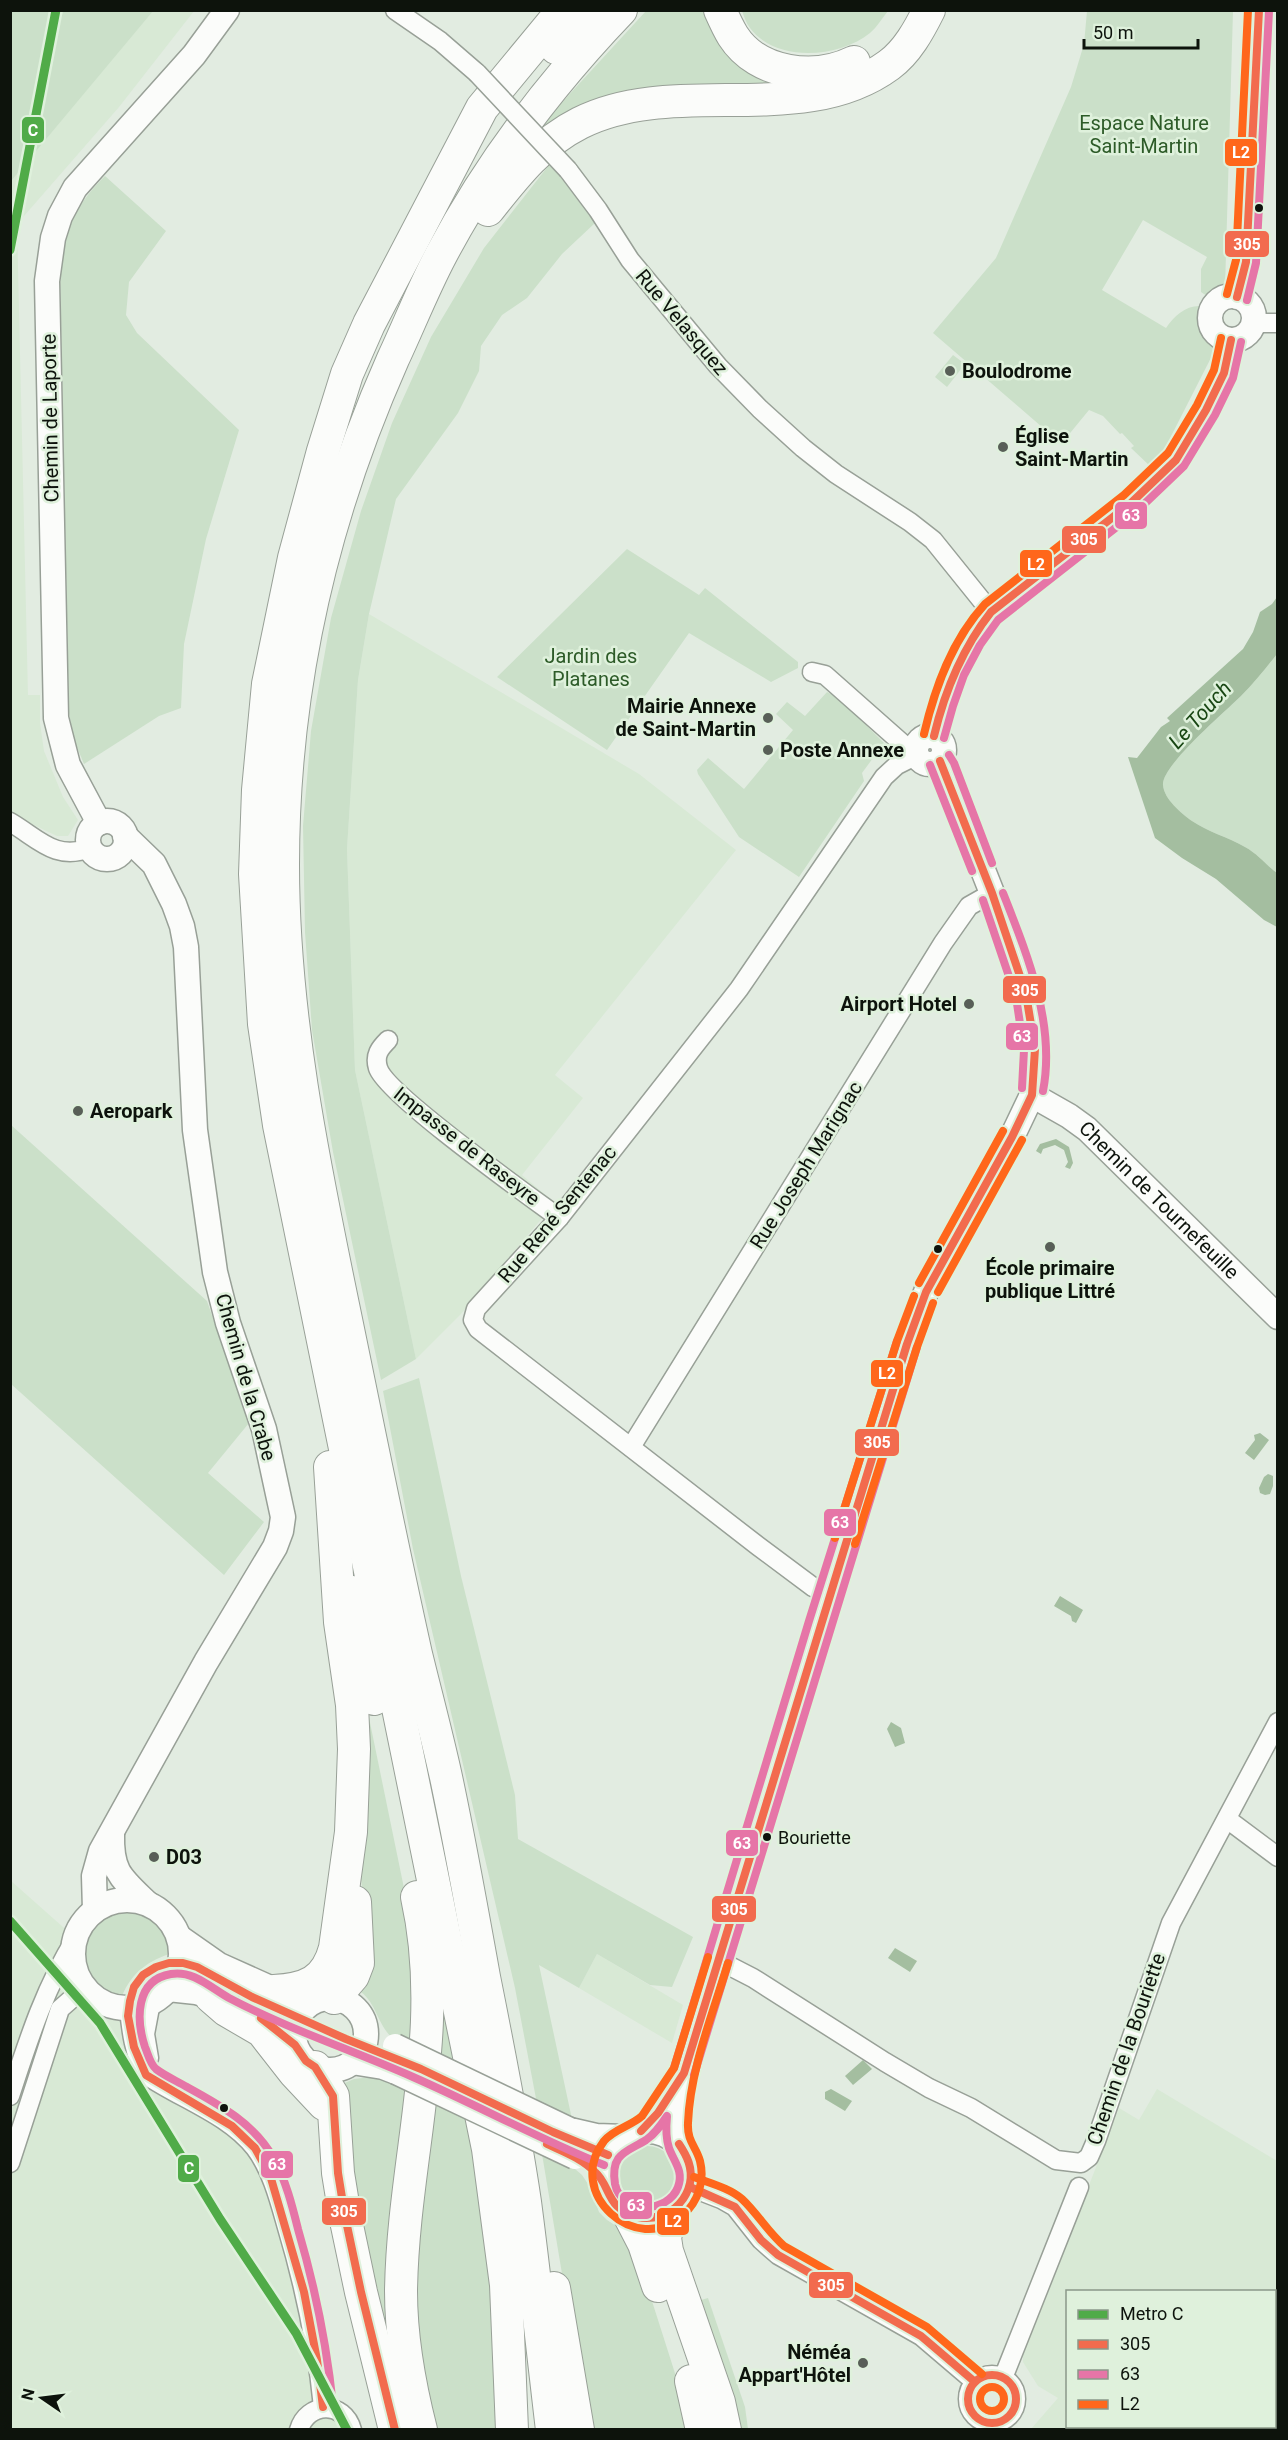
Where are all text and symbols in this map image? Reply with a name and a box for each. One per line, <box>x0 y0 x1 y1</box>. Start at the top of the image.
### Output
scale bar <box>1084 12 1198 50</box>
text: 50 m <box>1093 22 1133 43</box>
park label: Espace Nature Saint-Martin <box>1079 111 1209 158</box>
line badge: C <box>21 116 45 144</box>
text: C <box>28 121 38 140</box>
line badge: L2 <box>1224 138 1258 167</box>
text: L2 <box>1232 143 1250 162</box>
unlabelled marker <box>1253 202 1265 214</box>
line badge: 305 <box>1224 230 1270 258</box>
text: 305 <box>1233 235 1261 254</box>
street label: Rue Velasquez <box>631 264 733 380</box>
street label: Chemin de Laporte <box>37 334 63 502</box>
place label: Boulodrome <box>962 359 1072 383</box>
marker: Boulodrome <box>943 364 957 378</box>
place label: Église Saint-Martin <box>1015 424 1128 471</box>
marker: Église Saint-Martin <box>996 440 1010 454</box>
line badge: 63 <box>1114 501 1148 530</box>
text: 63 <box>1122 506 1140 525</box>
line badge: 305 <box>1061 525 1107 554</box>
text: 305 <box>1070 530 1098 549</box>
line badge: L2 <box>1019 549 1053 578</box>
text: L2 <box>1027 555 1045 574</box>
park label: Jardin des Platanes <box>545 644 637 691</box>
water label: Le Touch <box>1164 676 1236 754</box>
place label: Mairie Annexe de Saint-Martin <box>616 694 756 741</box>
marker: Mairie Annexe de Saint-Martin <box>761 711 775 725</box>
place label: Poste Annexe <box>780 738 904 762</box>
marker: Poste Annexe <box>761 743 775 757</box>
line badge: 305 <box>1002 975 1047 1004</box>
text: 305 <box>1011 981 1039 1000</box>
place label: Airport Hotel <box>841 992 957 1016</box>
marker: Airport Hotel <box>962 997 976 1011</box>
line badge: 63 <box>1005 1022 1039 1051</box>
text: 63 <box>1013 1027 1031 1046</box>
street label: Rue Joseph Marignac <box>745 1077 867 1253</box>
street label: Impasse de Raseyre <box>389 1081 545 1211</box>
place label: Aeropark <box>90 1099 173 1123</box>
marker: Aeropark <box>71 1104 85 1118</box>
street label: Chemin de Tournefeuille <box>1074 1116 1244 1284</box>
street label: Rue René Sentenac <box>493 1141 621 1287</box>
marker: École primaire publique Littré <box>1043 1240 1057 1254</box>
unlabelled marker <box>932 1243 944 1255</box>
place label: École primaire publique Littré <box>985 1256 1115 1303</box>
street label: Chemin de la Crabe <box>211 1291 281 1463</box>
line badge: L2 <box>870 1359 904 1388</box>
text: L2 <box>878 1364 896 1383</box>
line badge: 305 <box>854 1428 900 1457</box>
text: 305 <box>863 1433 891 1452</box>
line badge: 63 <box>823 1508 857 1537</box>
text: 63 <box>831 1513 849 1532</box>
place label: Bouriette <box>778 1827 851 1848</box>
line badge: 63 <box>725 1829 759 1857</box>
marker: Bouriette <box>761 1831 773 1843</box>
text: 63 <box>733 1834 751 1853</box>
place label: D03 <box>166 1845 202 1869</box>
marker: D03 <box>147 1850 161 1864</box>
line badge: 305 <box>711 1895 757 1923</box>
text: 305 <box>720 1900 748 1919</box>
street label: Chemin de la Bouriette <box>1082 1950 1170 2148</box>
unlabelled marker <box>218 2102 230 2114</box>
line badge: 63 <box>260 2150 294 2179</box>
line badge: C <box>177 2154 200 2183</box>
text: 63 <box>268 2155 286 2174</box>
text: C <box>184 2159 194 2178</box>
line badge: 63 <box>619 2191 653 2220</box>
text: 63 <box>627 2196 645 2215</box>
line badge: 305 <box>321 2197 367 2226</box>
text: 305 <box>330 2202 358 2221</box>
line badge: L2 <box>656 2207 690 2236</box>
text: L2 <box>664 2212 682 2231</box>
line badge: 305 <box>808 2271 854 2299</box>
text: 305 <box>817 2276 845 2295</box>
legend <box>1066 2290 1276 2428</box>
text: Metro C <box>1120 2303 1184 2324</box>
text: 305 <box>1120 2333 1150 2354</box>
place label: Néméa Appart'Hôtel <box>739 2340 851 2387</box>
marker: Néméa Appart'Hôtel <box>856 2356 870 2370</box>
text: 63 <box>1120 2363 1140 2384</box>
north arrow <box>12 2368 72 2428</box>
text: N <box>17 2387 39 2402</box>
text: L2 <box>1120 2393 1140 2414</box>

